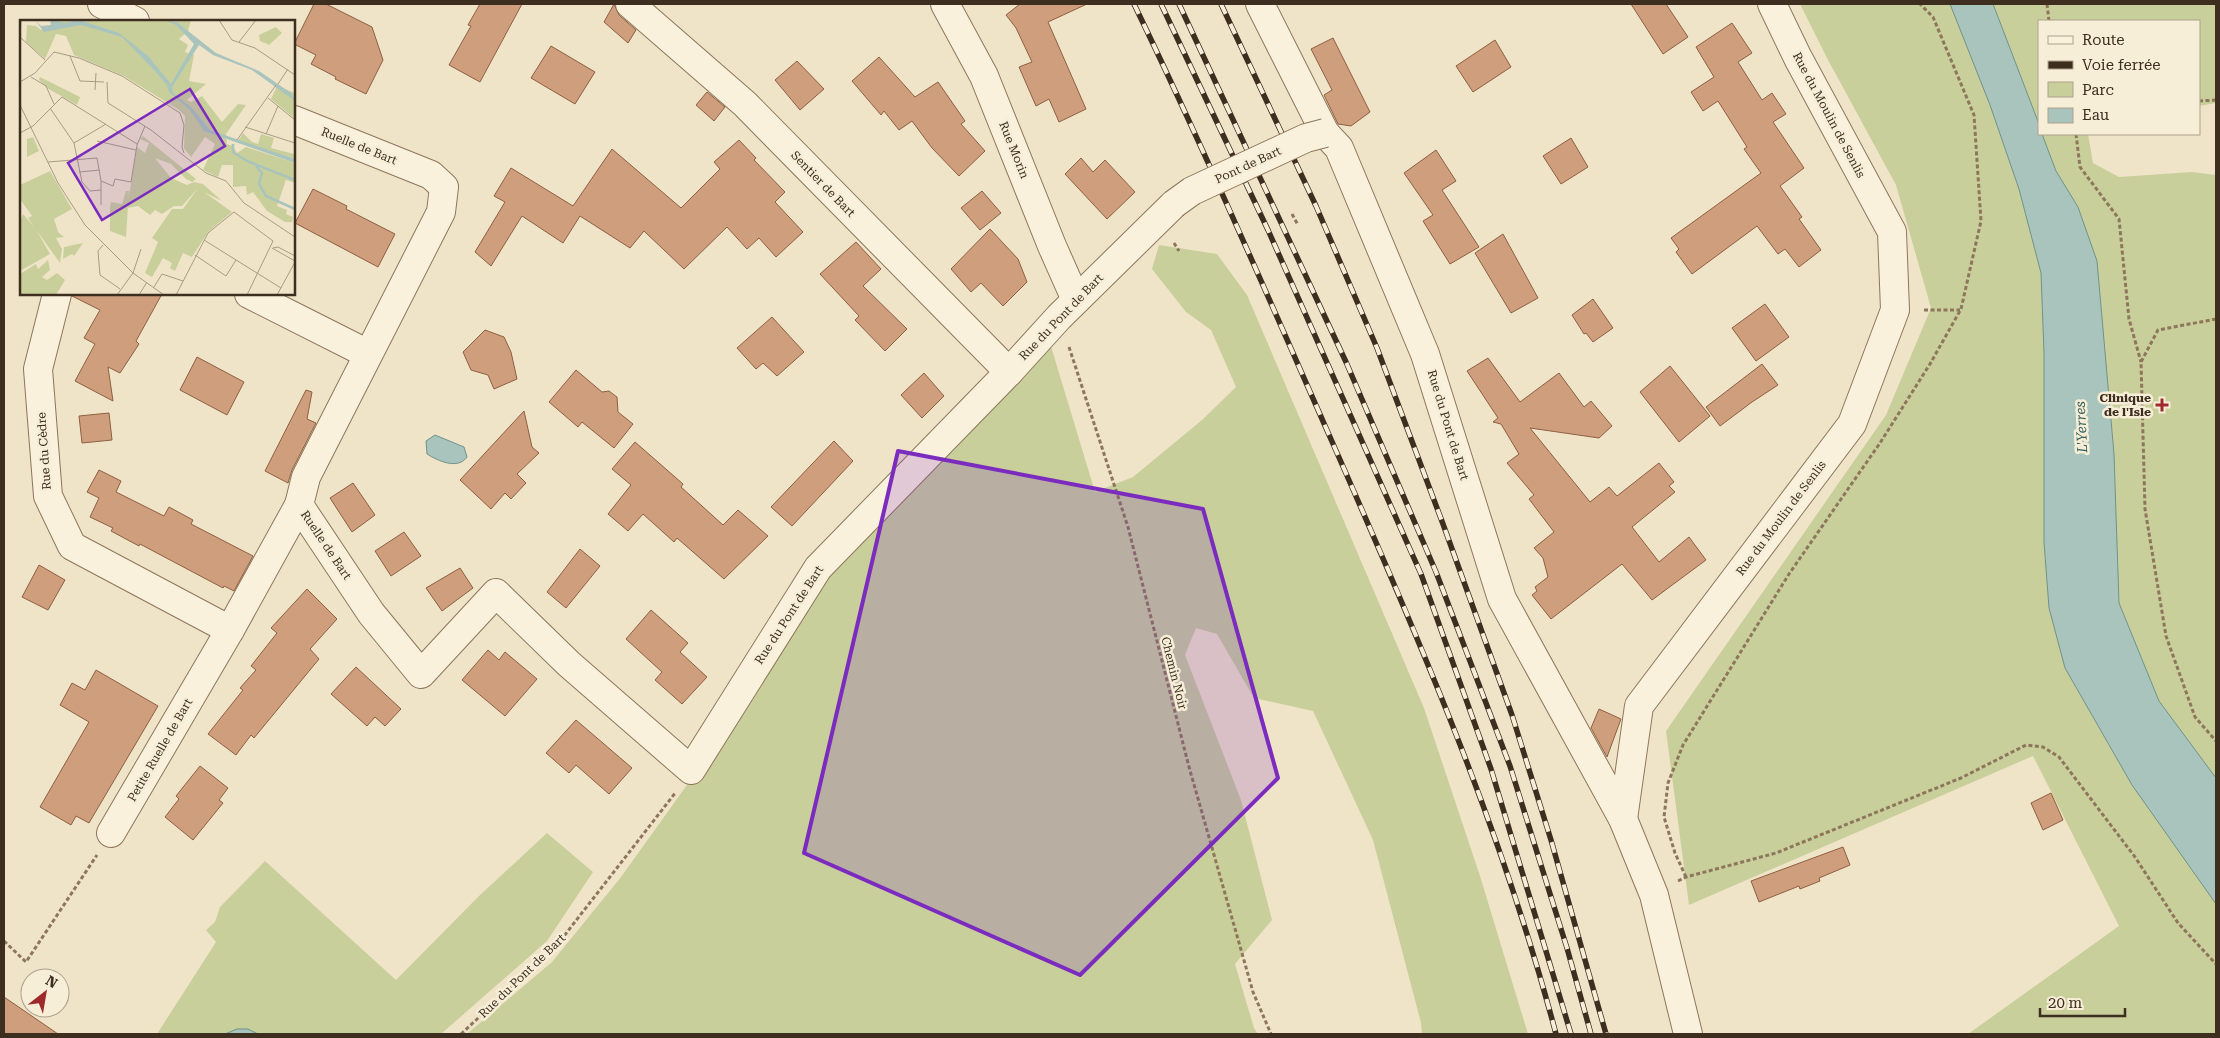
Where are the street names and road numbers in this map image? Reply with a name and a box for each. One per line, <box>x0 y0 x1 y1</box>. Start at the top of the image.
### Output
street label: Rue du Moulin de Senlis <box>1790 50 1868 180</box>
street label: Rue Morin <box>996 119 1032 181</box>
street label: Ruelle de Bart <box>319 124 399 168</box>
street label: Pont de Bart <box>1213 143 1284 186</box>
street label: Sentier de Bart <box>788 148 858 220</box>
street label: Rue du Pont de Bart <box>1016 270 1106 363</box>
street label: Rue du Pont de Bart <box>1425 368 1472 482</box>
street label: Rue du Cèdre <box>34 411 54 490</box>
street label: Rue du Moulin de Senlis <box>1733 458 1829 578</box>
street label: Ruelle de Bart <box>298 508 355 583</box>
street label: Rue du Pont de Bart <box>752 563 826 667</box>
street label: Chemin Noir <box>1158 635 1190 711</box>
street label: Petite Ruelle de Bart <box>125 695 196 804</box>
street label: Rue du Pont de Bart <box>476 931 569 1021</box>

